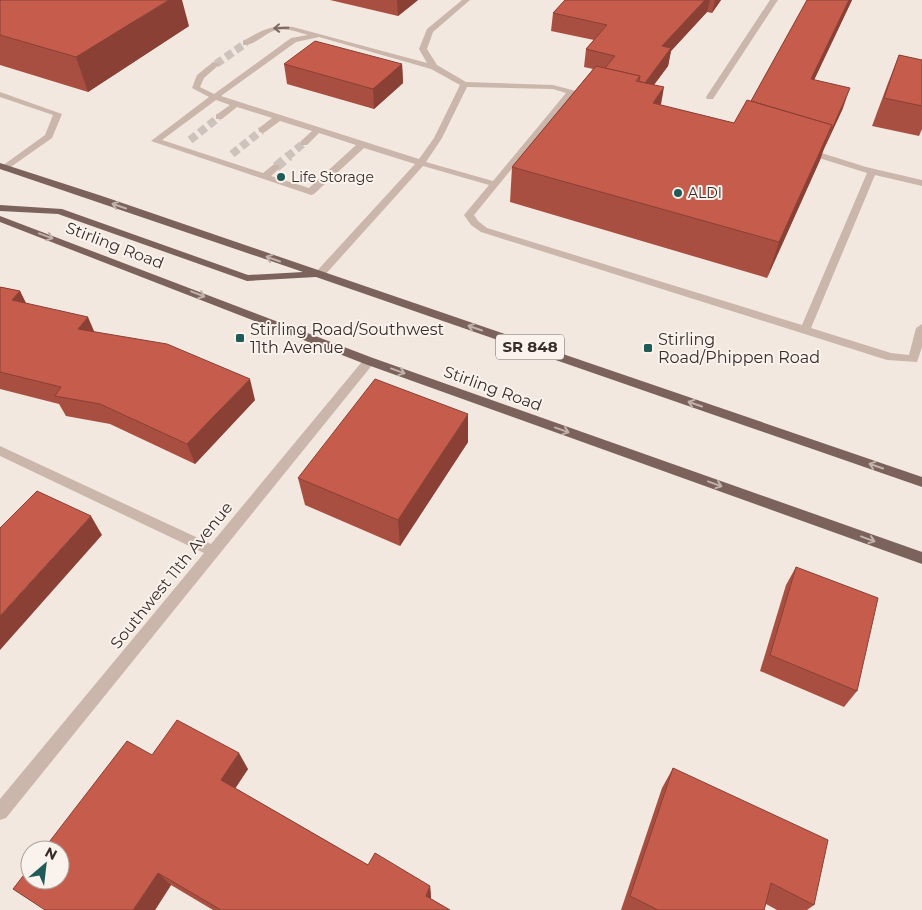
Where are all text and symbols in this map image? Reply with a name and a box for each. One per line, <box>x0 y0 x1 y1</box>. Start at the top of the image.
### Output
one-way arrow <box>273 23 289 32</box>
place label: Life Storage <box>291 168 374 186</box>
marker: Life Storage <box>275 171 287 183</box>
place label: ALDI <box>688 184 722 202</box>
marker: ALDI <box>672 187 684 199</box>
one-way arrow <box>112 200 128 210</box>
street label: Stirling Road <box>63 218 166 273</box>
one-way arrow <box>38 232 53 241</box>
one-way arrow <box>266 254 281 263</box>
one-way arrow <box>189 290 205 299</box>
place label: Stirling Road/Southwest 11th Avenue <box>250 320 444 357</box>
one-way arrow <box>468 323 484 333</box>
place label: Stirling Road/Phippen Road <box>658 330 820 367</box>
marker: Stirling Road/Southwest 11th Avenue <box>234 332 246 344</box>
road number: SR 848 <box>496 334 564 360</box>
marker: Stirling Road/Phippen Road <box>642 342 654 354</box>
street label: Stirling Road <box>441 362 545 415</box>
one-way arrow <box>390 367 406 376</box>
one-way arrow <box>688 399 703 408</box>
one-way arrow <box>554 426 570 435</box>
one-way arrow <box>869 461 884 470</box>
one-way arrow <box>707 480 723 490</box>
street label: Southwest 11th Avenue <box>106 498 236 652</box>
one-way arrow <box>860 535 876 544</box>
north arrow <box>20 840 70 890</box>
text: N <box>42 843 60 864</box>

